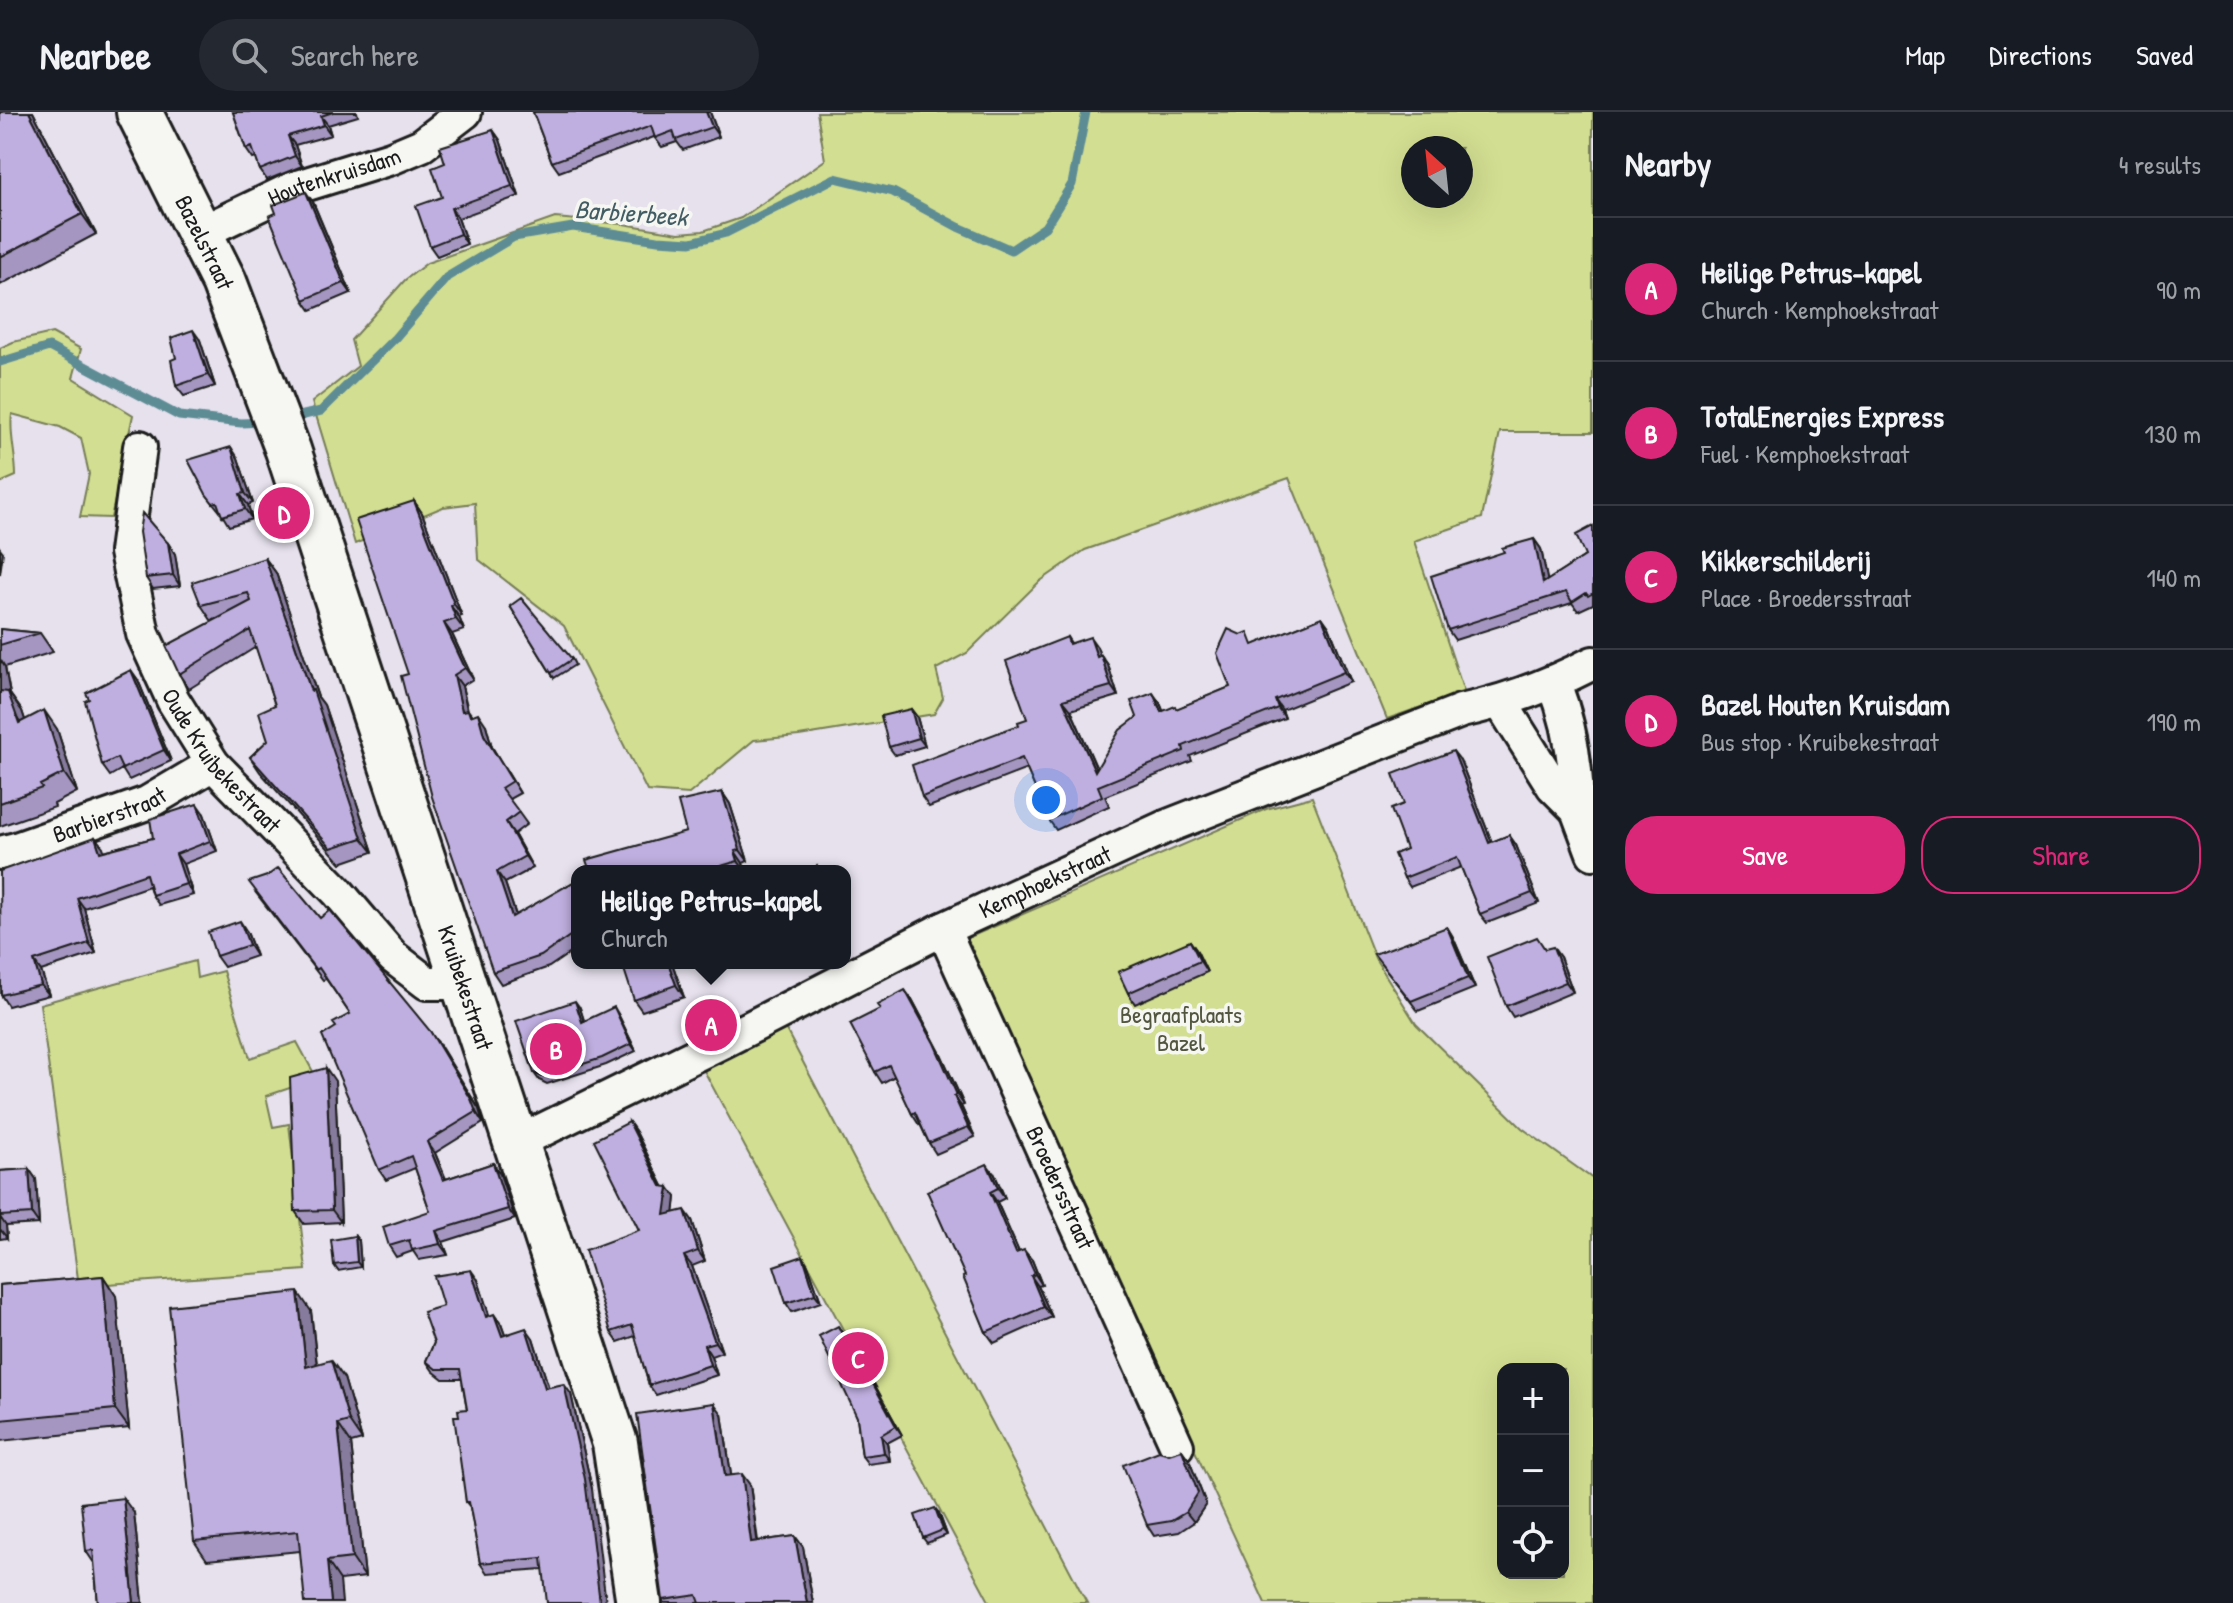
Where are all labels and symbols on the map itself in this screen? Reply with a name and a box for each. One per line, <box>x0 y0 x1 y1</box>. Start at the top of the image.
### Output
north arrow <box>1401 136 1473 208</box>
street label: Houtenkruisdam <box>262 139 405 213</box>
street label: Bazelstraat <box>168 190 243 294</box>
water label: Barbierbeek <box>574 191 691 234</box>
pin: D <box>258 483 310 543</box>
street label: Oude Kruibekestraat <box>155 683 289 840</box>
street label: Barbierstraat <box>48 778 173 850</box>
your location <box>1026 780 1066 820</box>
street label: Kemphoekstraat <box>974 837 1117 925</box>
street label: Kruibekestraat <box>431 921 502 1055</box>
pin: A <box>685 995 737 1055</box>
park label: Begraafplaats Bazel <box>1120 998 1242 1058</box>
pin: B <box>530 1019 582 1079</box>
street label: Broedersstraat <box>1019 1121 1103 1255</box>
pin: C <box>832 1328 884 1388</box>

